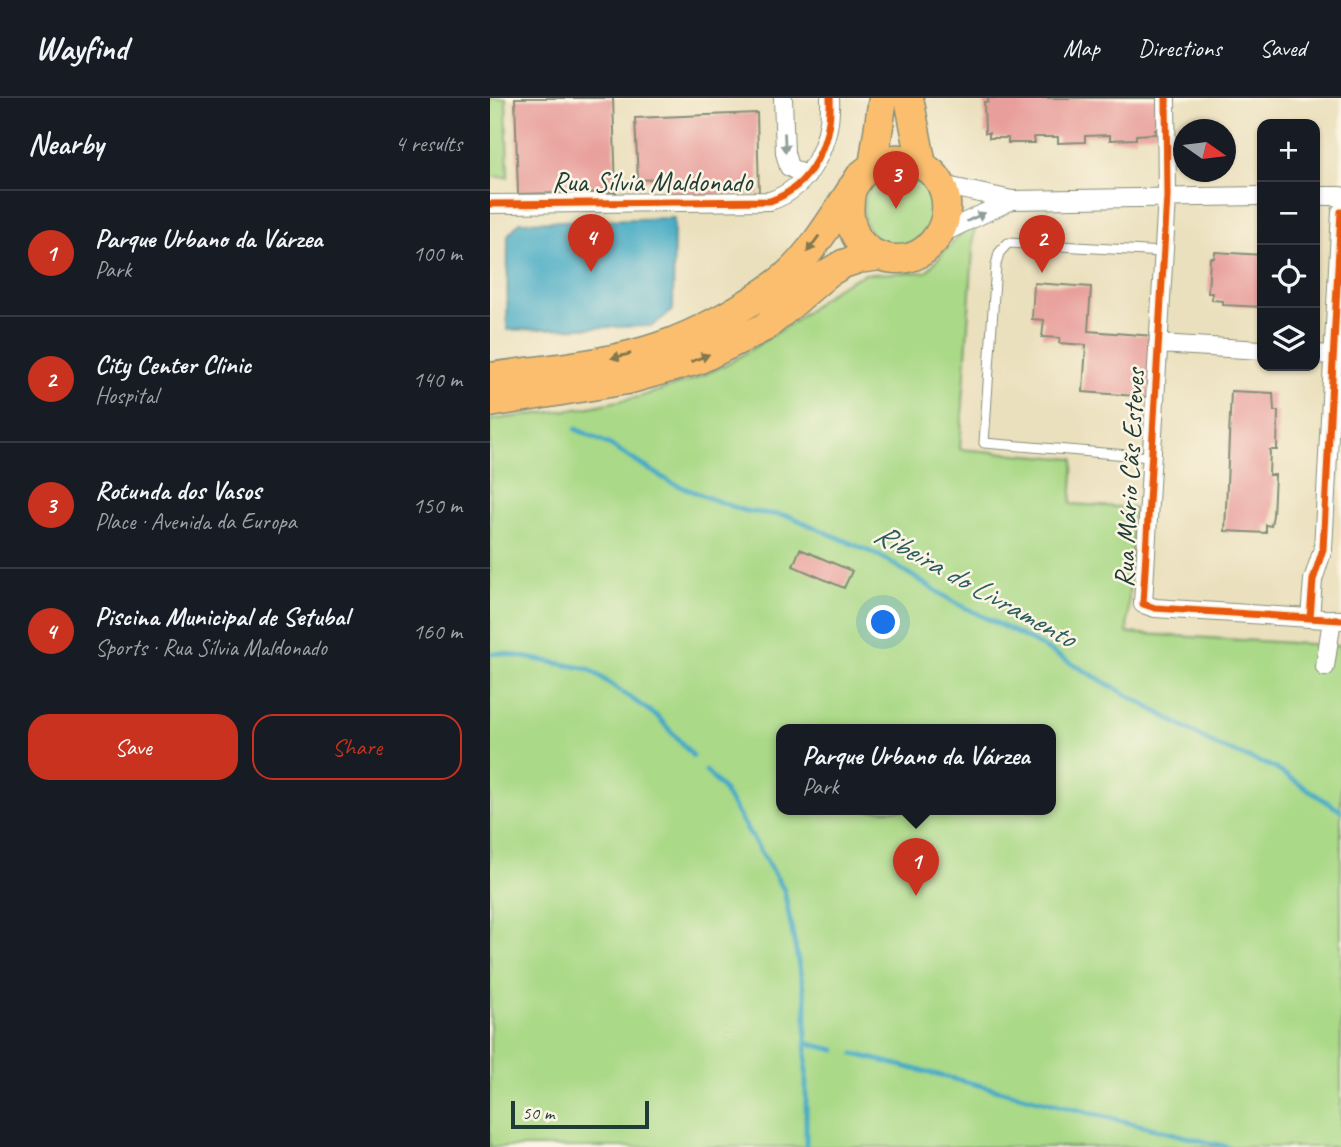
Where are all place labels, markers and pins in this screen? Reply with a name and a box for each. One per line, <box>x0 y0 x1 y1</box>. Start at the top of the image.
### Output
pin: 3 <box>873 151 919 209</box>
pin: 4 <box>568 214 614 272</box>
pin: 2 <box>1019 215 1065 273</box>
pin: 1 <box>893 838 939 896</box>

